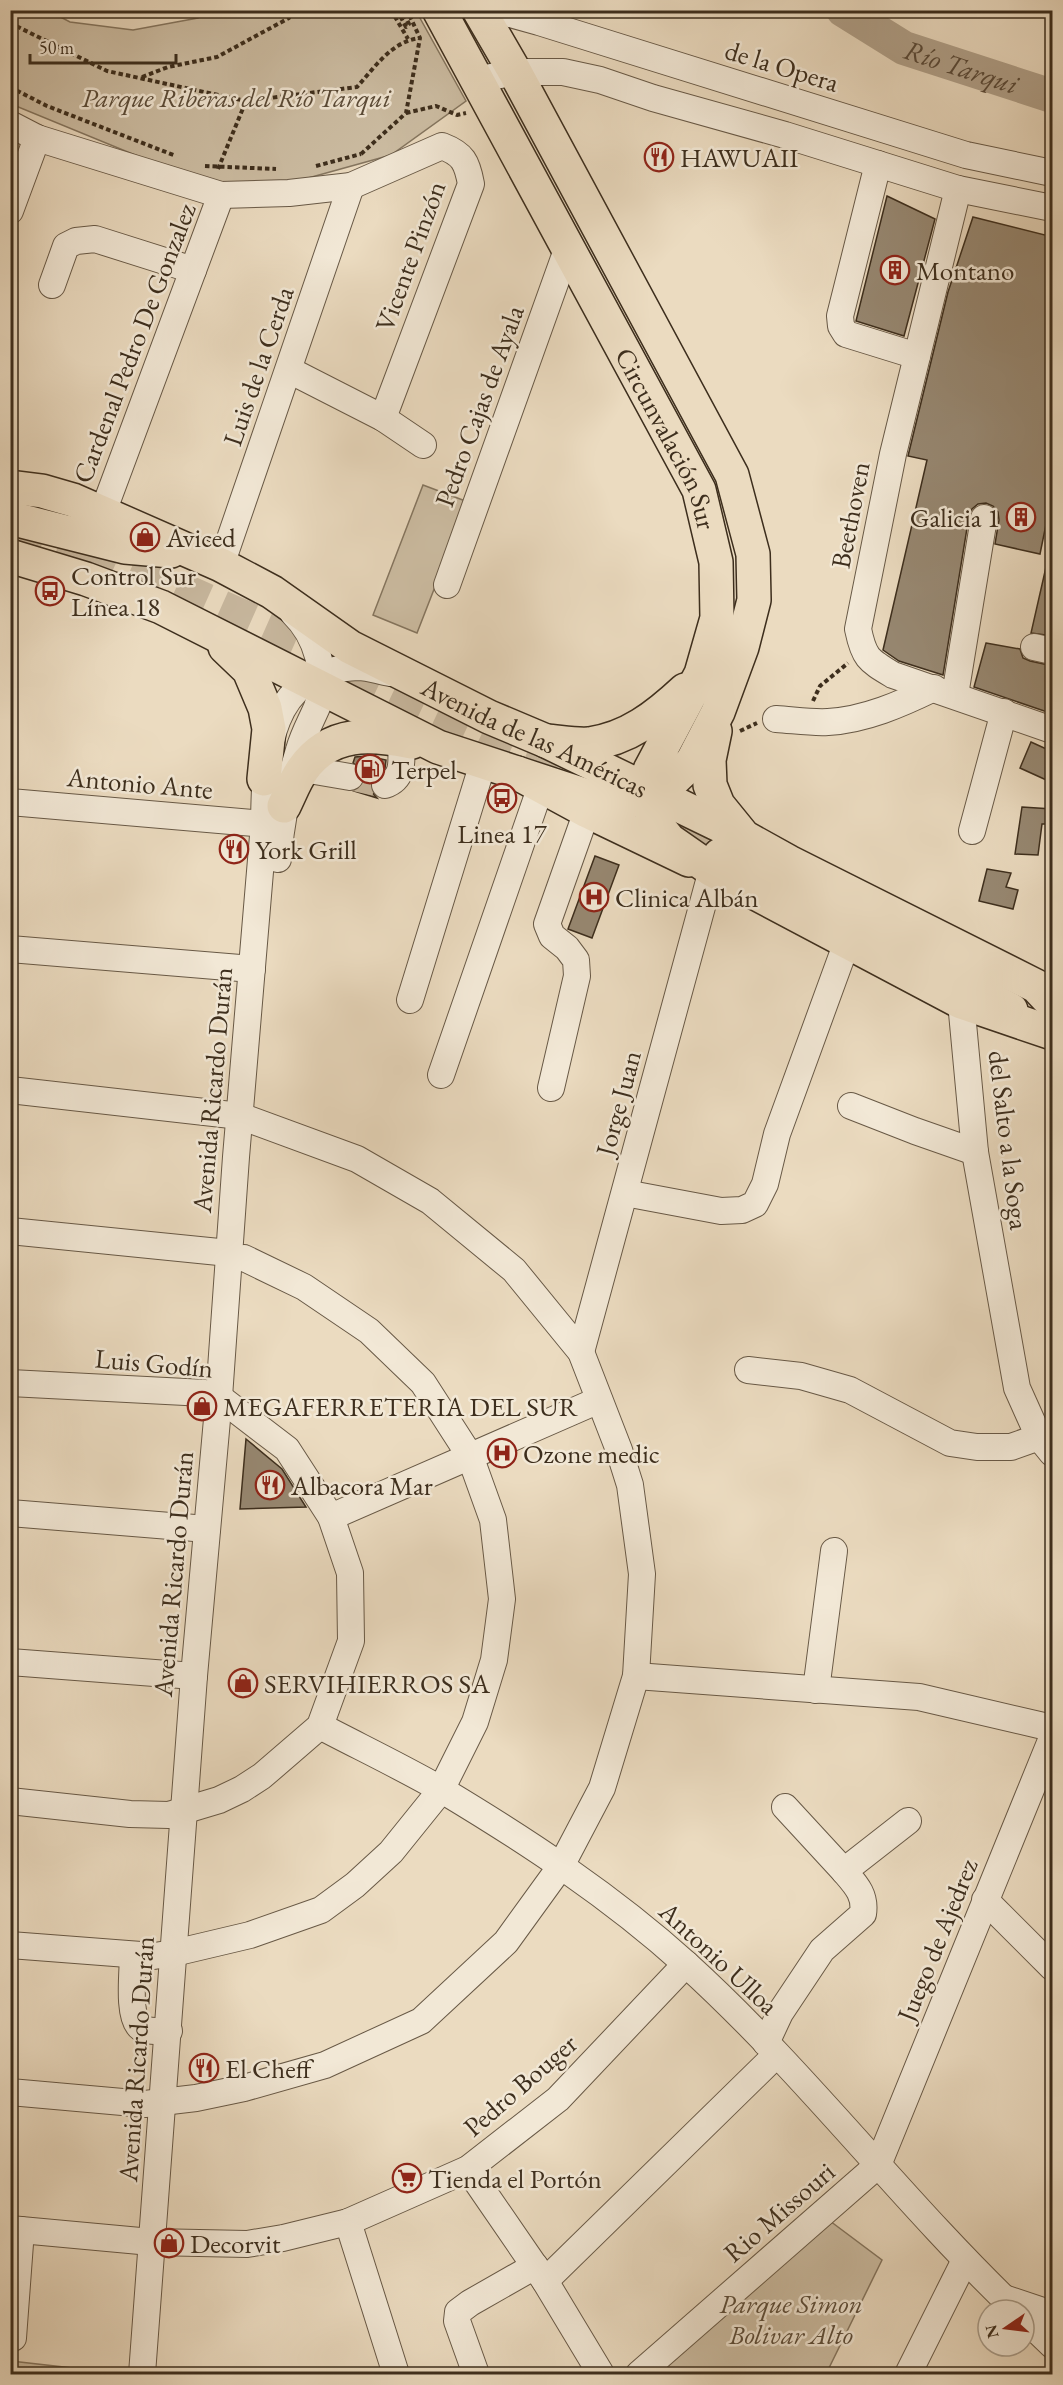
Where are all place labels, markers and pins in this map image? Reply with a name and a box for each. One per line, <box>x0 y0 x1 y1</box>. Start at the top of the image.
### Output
place label: HAWUAII <box>680 140 798 175</box>
restaurant icon: HAWUAII <box>643 141 675 173</box>
place label: Montano <box>916 253 1014 288</box>
building icon: Montano <box>879 254 911 286</box>
place label: Galicia 1 <box>910 500 1000 535</box>
building icon: Galicia 1 <box>1005 501 1037 533</box>
place label: Aviced <box>165 520 236 555</box>
shop icon: Aviced <box>129 521 161 553</box>
place label: Control Sur Línea 18 <box>71 558 196 624</box>
bus stop icon: Control Sur Línea 18 <box>34 575 66 607</box>
place label: Terpel <box>391 752 457 787</box>
fuel station icon: Terpel <box>354 753 386 785</box>
bus stop icon: Linea 17 <box>486 782 518 814</box>
place label: Linea 17 <box>457 816 548 851</box>
place label: York Grill <box>255 832 357 867</box>
restaurant icon: York Grill <box>218 833 250 865</box>
place label: Clinica Albán <box>615 880 758 915</box>
hospital icon: Clinica Albán <box>578 881 610 913</box>
place label: MEGAFERRETERIA DEL SUR <box>223 1389 579 1424</box>
shop icon: MEGAFERRETERIA DEL SUR <box>186 1390 218 1422</box>
place label: Ozone medic <box>523 1436 660 1471</box>
hospital icon: Ozone medic <box>486 1437 518 1469</box>
place label: Albacora Mar <box>290 1468 433 1503</box>
restaurant icon: Albacora Mar <box>254 1469 286 1501</box>
place label: SERVIHIERROS SA <box>264 1666 490 1701</box>
shop icon: SERVIHIERROS SA <box>227 1667 259 1699</box>
place label: El Cheff <box>225 2051 315 2086</box>
restaurant icon: El Cheff <box>188 2052 220 2084</box>
place label: Tienda el Portón <box>428 2161 602 2196</box>
supermarket icon: Tienda el Portón <box>391 2162 423 2194</box>
place label: Decorvit <box>190 2226 281 2261</box>
shop icon: Decorvit <box>153 2227 185 2259</box>

